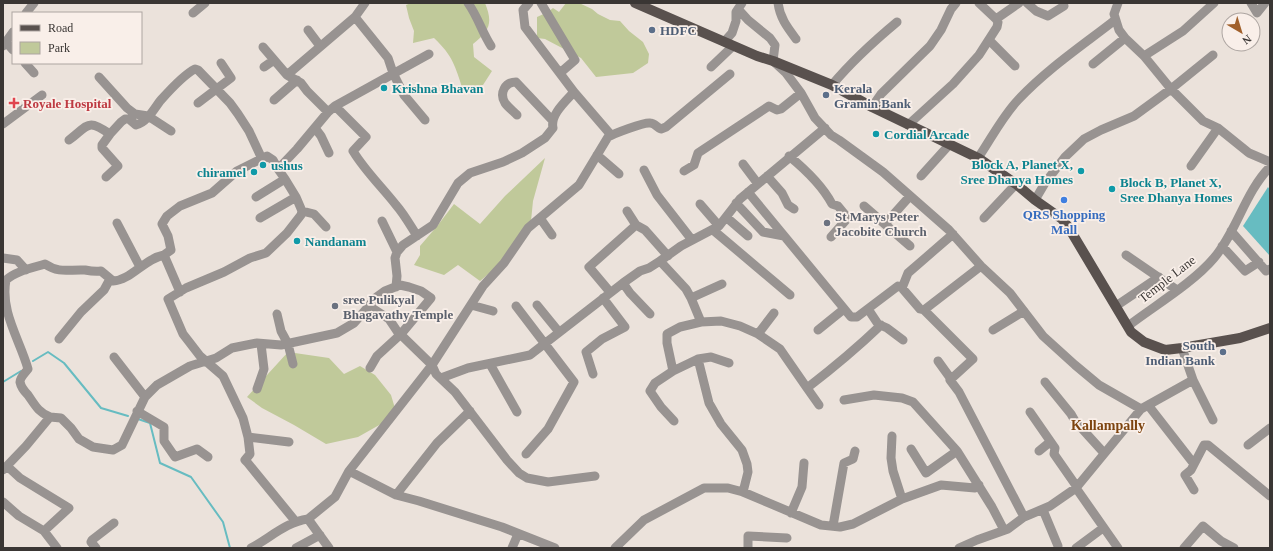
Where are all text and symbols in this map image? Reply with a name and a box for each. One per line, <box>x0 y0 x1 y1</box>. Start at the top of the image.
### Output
legend <box>12 12 142 64</box>
north arrow <box>1221 12 1261 52</box>
text: Road <box>48 21 73 35</box>
place label: HDFC <box>660 23 697 38</box>
marker: HDFC <box>647 25 657 35</box>
text: N <box>1240 33 1254 47</box>
text: Park <box>48 41 70 55</box>
place label: Krishna Bhavan <box>392 81 484 96</box>
place label: Kerala Gramin Bank <box>834 81 912 111</box>
marker: Krishna Bhavan <box>379 83 389 93</box>
marker: Kerala Gramin Bank <box>821 90 831 100</box>
place label: Royale Hospital <box>23 96 112 111</box>
marker: Royale Hospital <box>8 97 20 109</box>
place label: Cordial Arcade <box>884 127 970 142</box>
marker: Cordial Arcade <box>871 129 881 139</box>
place label: Block A, Planet X, Sree Dhanya Homes <box>961 157 1073 187</box>
place label: ushus <box>271 158 303 173</box>
marker: ushus <box>258 160 268 170</box>
place label: chiramel <box>197 165 246 180</box>
marker: Block A, Planet X, Sree Dhanya Homes <box>1076 166 1086 176</box>
marker: chiramel <box>249 167 259 177</box>
place label: Block B, Planet X, Sree Dhanya Homes <box>1120 175 1232 205</box>
marker: Block B, Planet X, Sree Dhanya Homes <box>1107 184 1117 194</box>
marker: QRS Shopping Mall <box>1059 195 1069 205</box>
place label: QRS Shopping Mall <box>1023 207 1106 237</box>
place label: St Marys Peter Jacobite Church <box>835 209 928 239</box>
marker: St Marys Peter Jacobite Church <box>822 218 832 228</box>
place label: Nandanam <box>305 234 367 249</box>
marker: Nandanam <box>292 236 302 246</box>
street label: Temple Lane <box>1136 252 1199 306</box>
place label: sree Pulikyal Bhagavathy Temple <box>343 292 453 322</box>
marker: sree Pulikyal Bhagavathy Temple <box>330 301 340 311</box>
place label: South Indian Bank <box>1145 338 1216 368</box>
marker: South Indian Bank <box>1218 347 1228 357</box>
district label: Kallampally <box>1071 418 1145 433</box>

